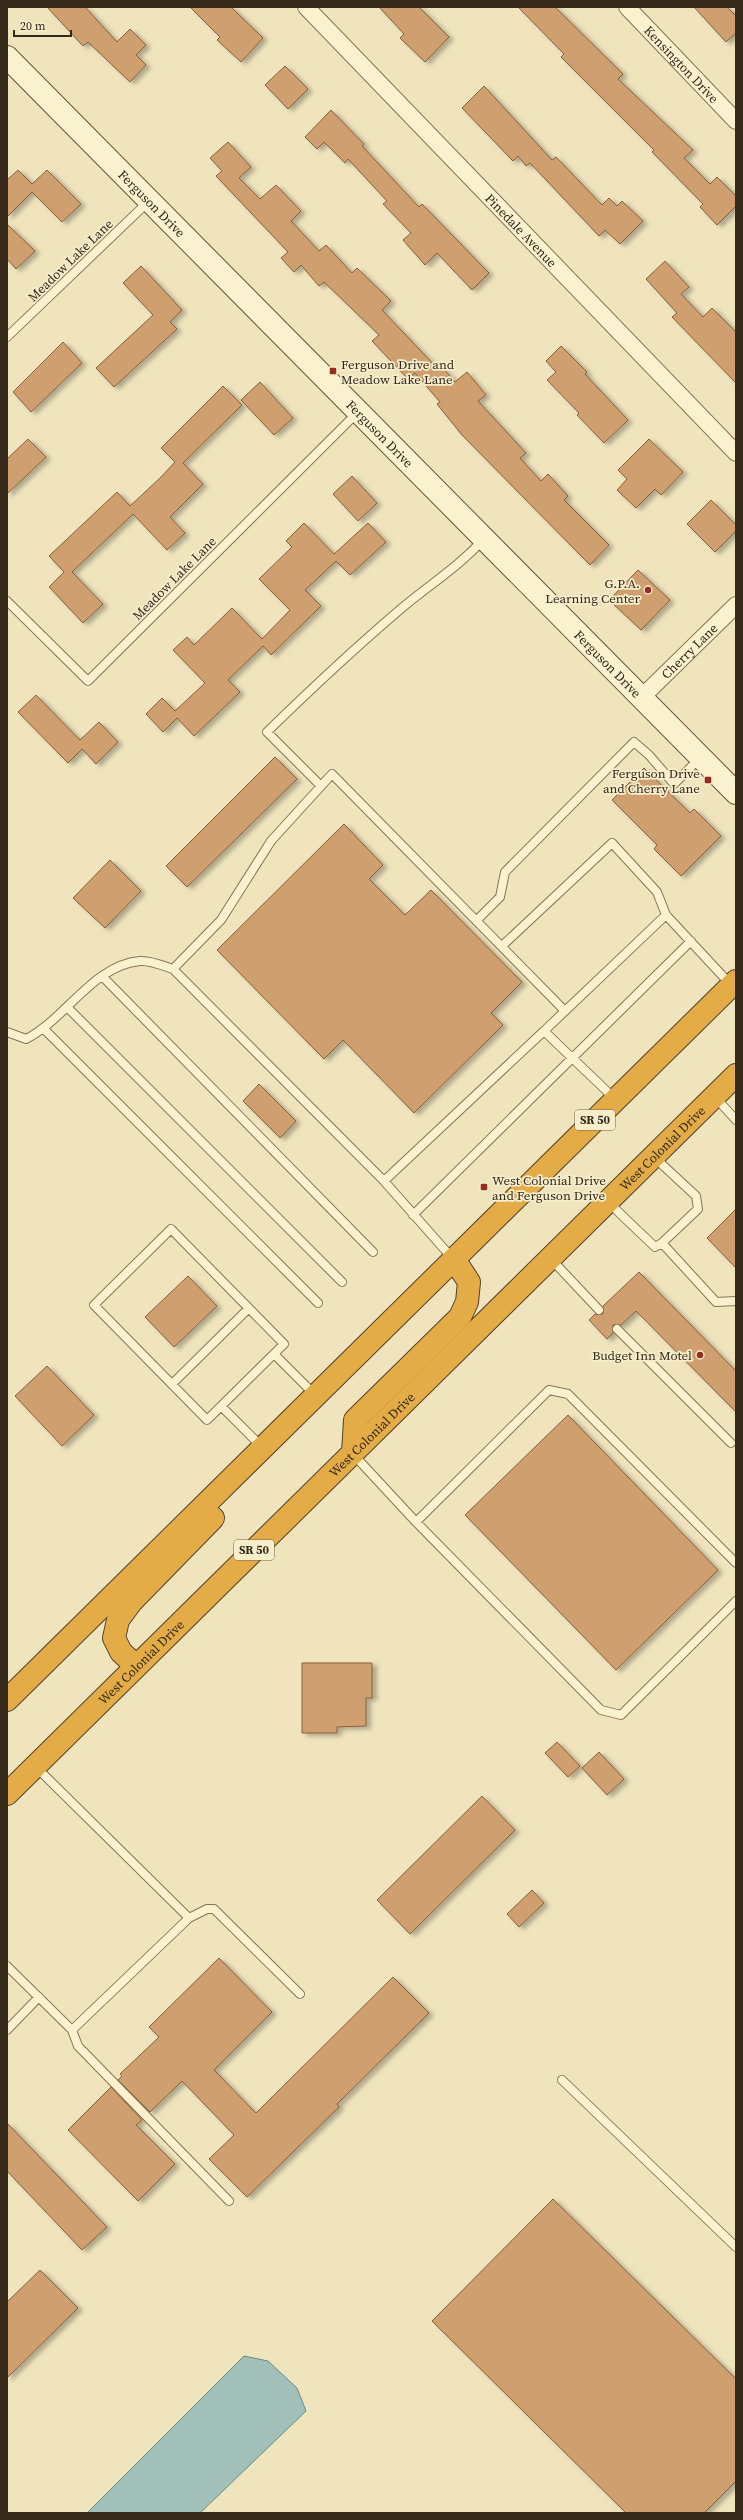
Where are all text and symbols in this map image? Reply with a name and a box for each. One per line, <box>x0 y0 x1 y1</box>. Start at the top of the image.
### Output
scale bar <box>14 12 71 38</box>
text: 20 m <box>20 18 46 34</box>
street label: Kensington Drive <box>640 22 722 107</box>
street label: Ferguson Drive <box>114 166 189 241</box>
street label: Pinedale Avenue <box>481 190 561 271</box>
street label: Meadow Lake Lane <box>24 215 117 305</box>
place label: Ferguson Drive and Meadow Lake Lane <box>341 356 455 388</box>
marker: Ferguson Drive and Meadow Lake Lane <box>328 366 338 376</box>
street label: Ferguson Drive <box>342 397 417 472</box>
street label: Meadow Lake Lane <box>129 533 220 624</box>
place label: G.P.A. Learning Center <box>545 575 640 607</box>
marker: G.P.A. Learning Center <box>643 585 653 595</box>
street label: Cherry Lane <box>658 620 722 683</box>
street label: Ferguson Drive <box>570 627 645 702</box>
place label: Ferguson Drive and Cherry Lane <box>603 765 700 797</box>
marker: Ferguson Drive and Cherry Lane <box>703 775 713 785</box>
street label: West Colonial Drive <box>616 1102 709 1194</box>
road number: SR 50 <box>575 1110 615 1130</box>
place label: West Colonial Drive and Ferguson Drive <box>492 1172 606 1204</box>
marker: West Colonial Drive and Ferguson Drive <box>479 1182 489 1192</box>
place label: Budget Inn Motel <box>592 1347 692 1364</box>
marker: Budget Inn Motel <box>695 1350 705 1360</box>
street label: West Colonial Drive <box>325 1388 419 1481</box>
road number: SR 50 <box>234 1540 274 1560</box>
street label: West Colonial Drive <box>95 1616 188 1708</box>

